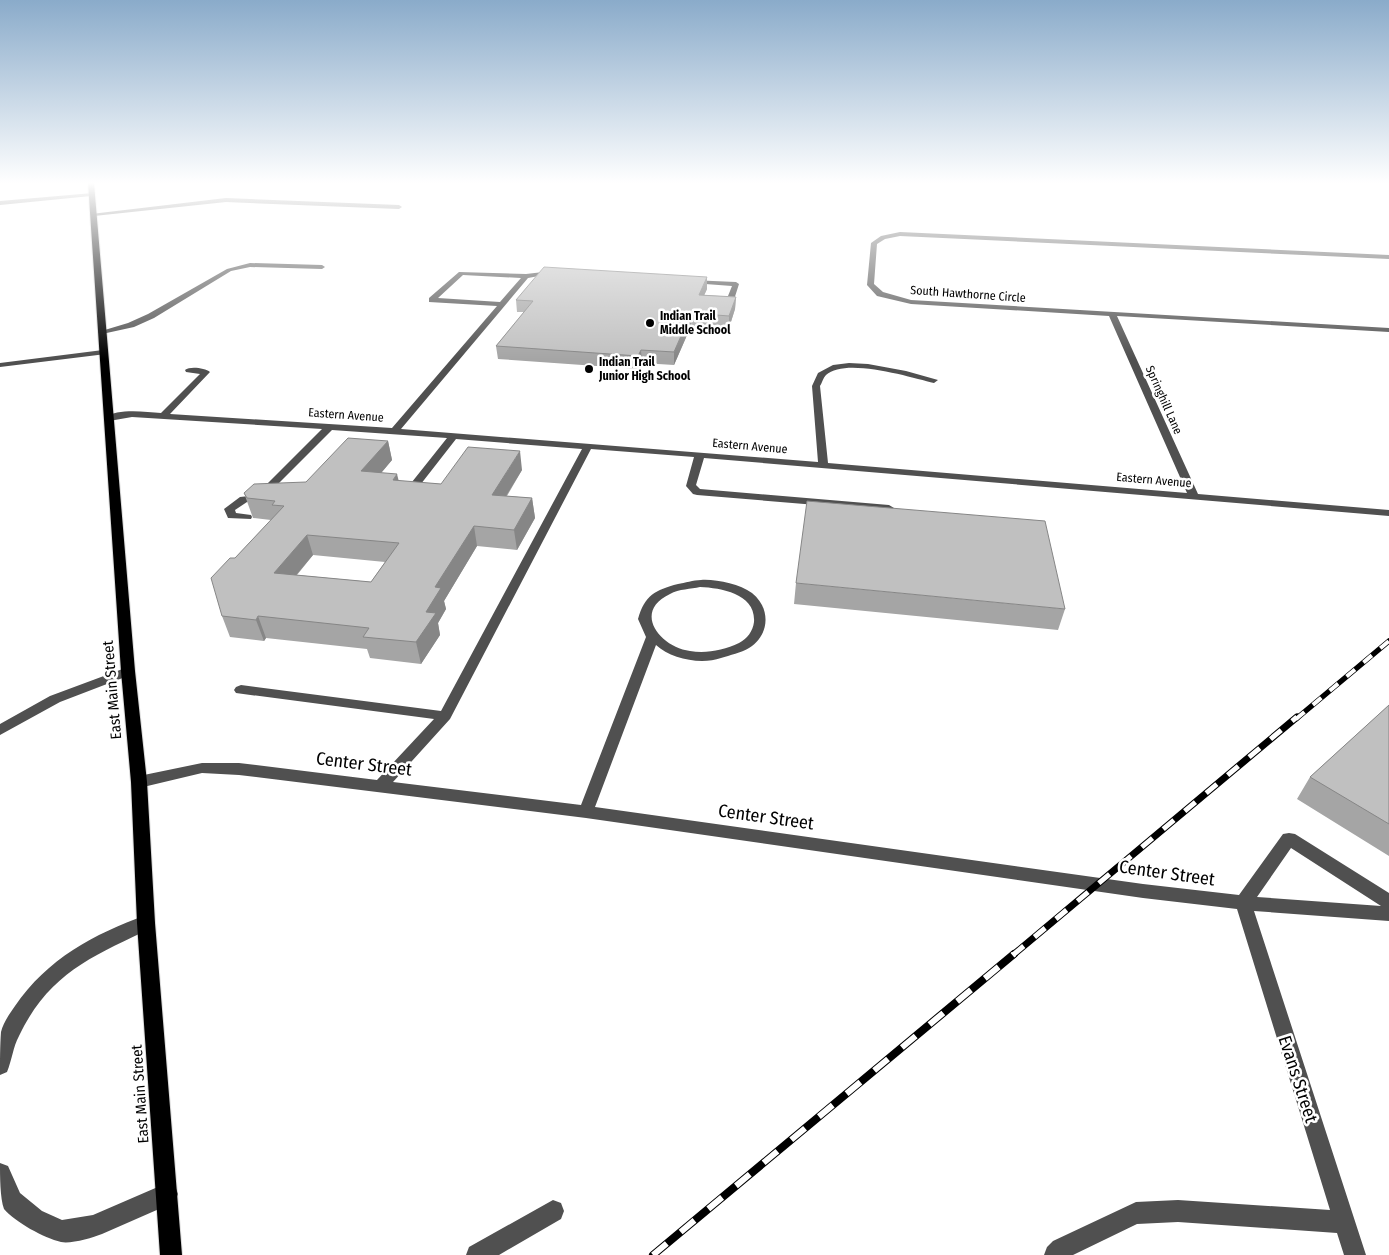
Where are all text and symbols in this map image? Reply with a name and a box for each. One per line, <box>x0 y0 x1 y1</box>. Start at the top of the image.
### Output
street label: South Hawthorne Circle <box>910 283 1026 305</box>
place label: Indian Trail Middle School <box>660 309 731 337</box>
marker: Indian Trail Middle School <box>644 317 656 329</box>
place label: Indian Trail Junior High School <box>598 355 691 383</box>
marker: Indian Trail Junior High School <box>583 363 595 375</box>
street label: Springhill Lane <box>1143 364 1185 436</box>
street label: Eastern Avenue <box>308 405 384 425</box>
street label: Eastern Avenue <box>712 436 788 456</box>
street label: Eastern Avenue <box>1116 470 1192 490</box>
street label: East Main Street <box>99 640 125 740</box>
street label: Center Street <box>315 747 413 781</box>
street label: Center Street <box>717 799 815 835</box>
street label: Center Street <box>1118 855 1216 891</box>
street label: Evans Street <box>1274 1033 1322 1125</box>
street label: East Main Street <box>128 1044 152 1144</box>

